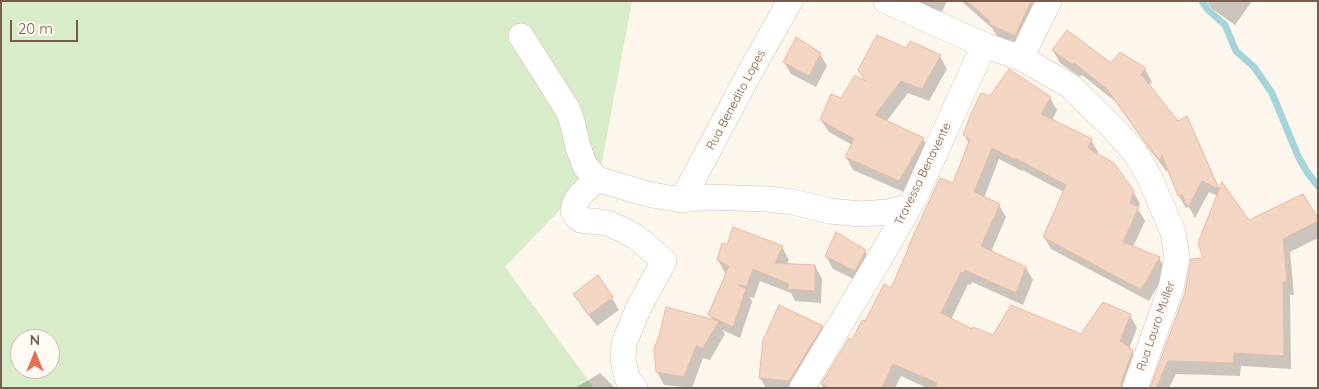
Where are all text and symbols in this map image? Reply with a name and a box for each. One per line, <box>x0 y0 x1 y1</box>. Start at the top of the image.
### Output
scale bar <box>12 10 80 42</box>
text: 20 m <box>18 19 53 38</box>
street label: Rua Benedito Lopes <box>704 47 768 153</box>
street label: Travessa Benavente <box>892 120 954 228</box>
street label: Rua Lauro Muller <box>1134 279 1178 373</box>
north arrow <box>10 329 60 379</box>
text: N <box>30 331 40 349</box>

